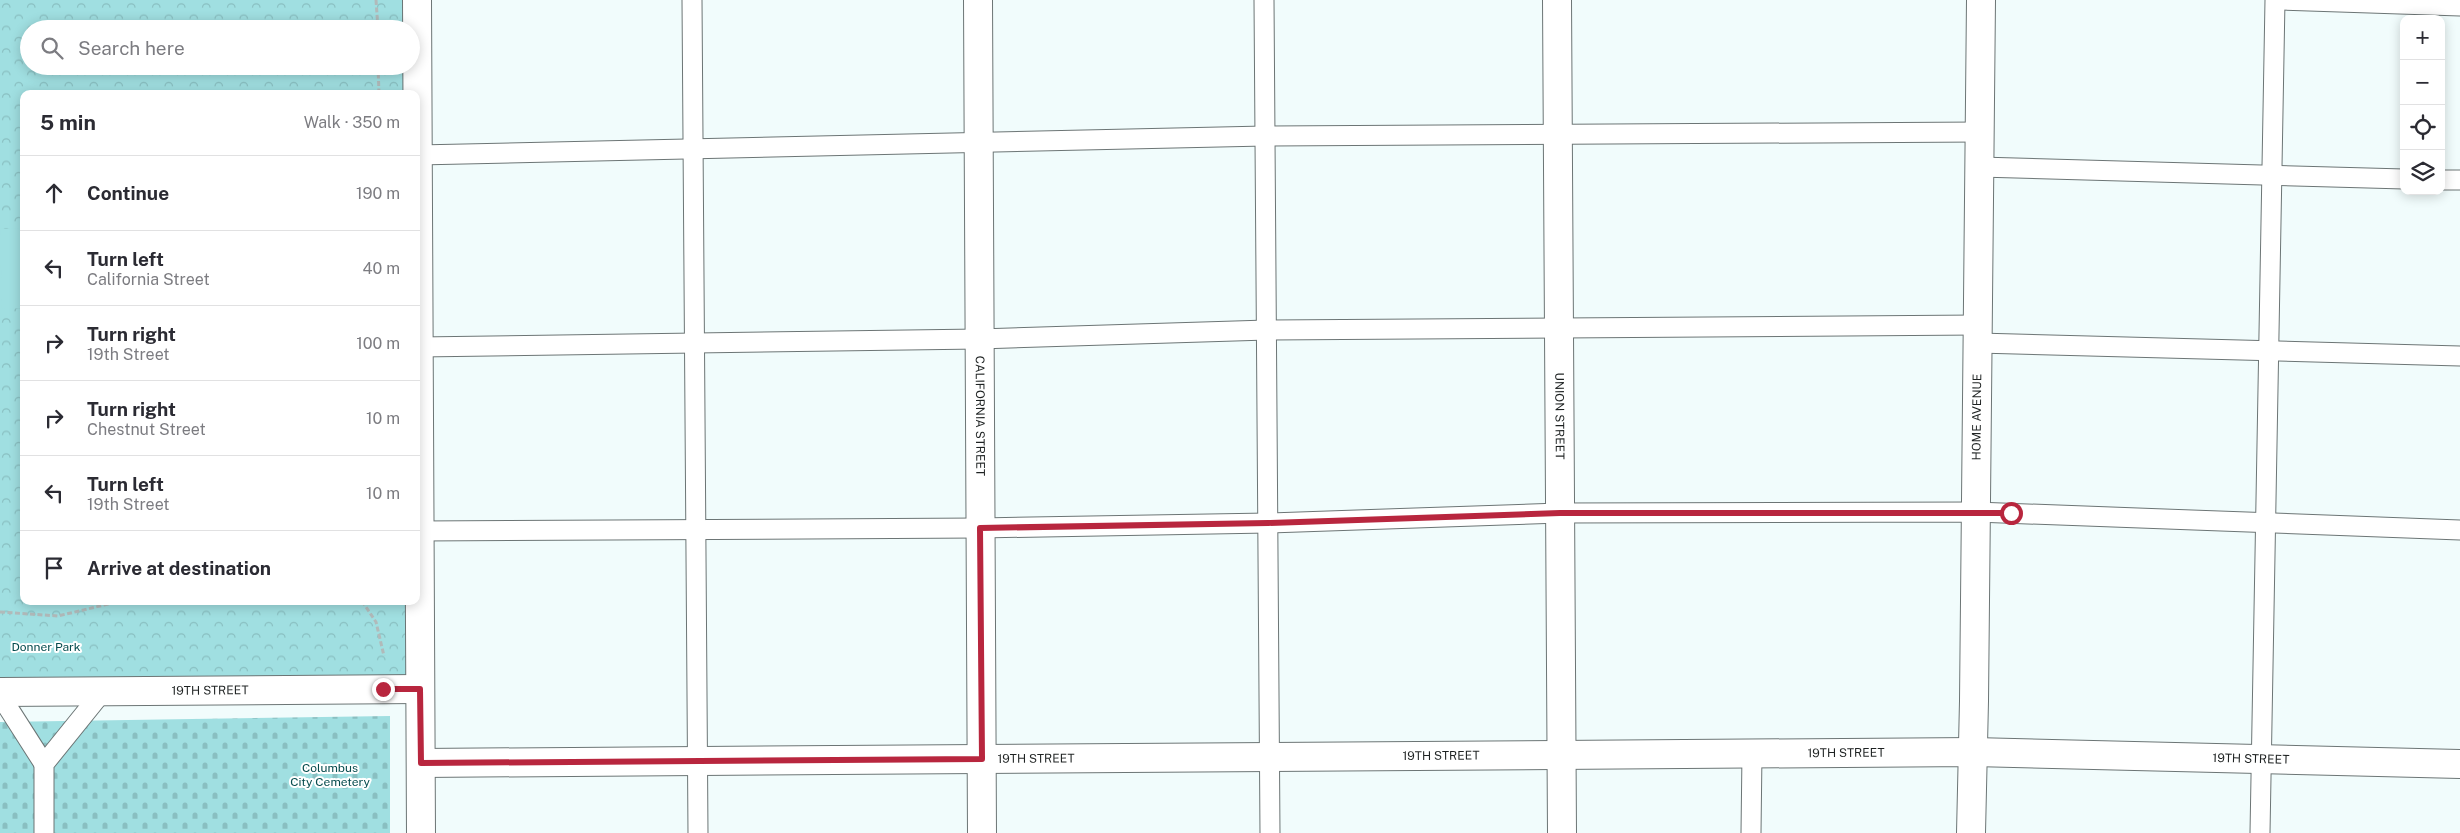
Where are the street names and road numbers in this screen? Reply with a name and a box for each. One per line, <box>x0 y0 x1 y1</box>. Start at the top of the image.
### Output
street label: CALIFORNIA STREET <box>973 356 987 476</box>
street label: UNION STREET <box>1552 372 1567 460</box>
street label: HOME AVENUE <box>1969 374 1984 460</box>
street label: 19TH STREET <box>171 683 249 698</box>
street label: 19TH STREET <box>1807 746 1885 760</box>
street label: 19TH STREET <box>1402 749 1480 763</box>
street label: 19TH STREET <box>997 751 1075 766</box>
street label: 19TH STREET <box>2212 751 2290 767</box>

